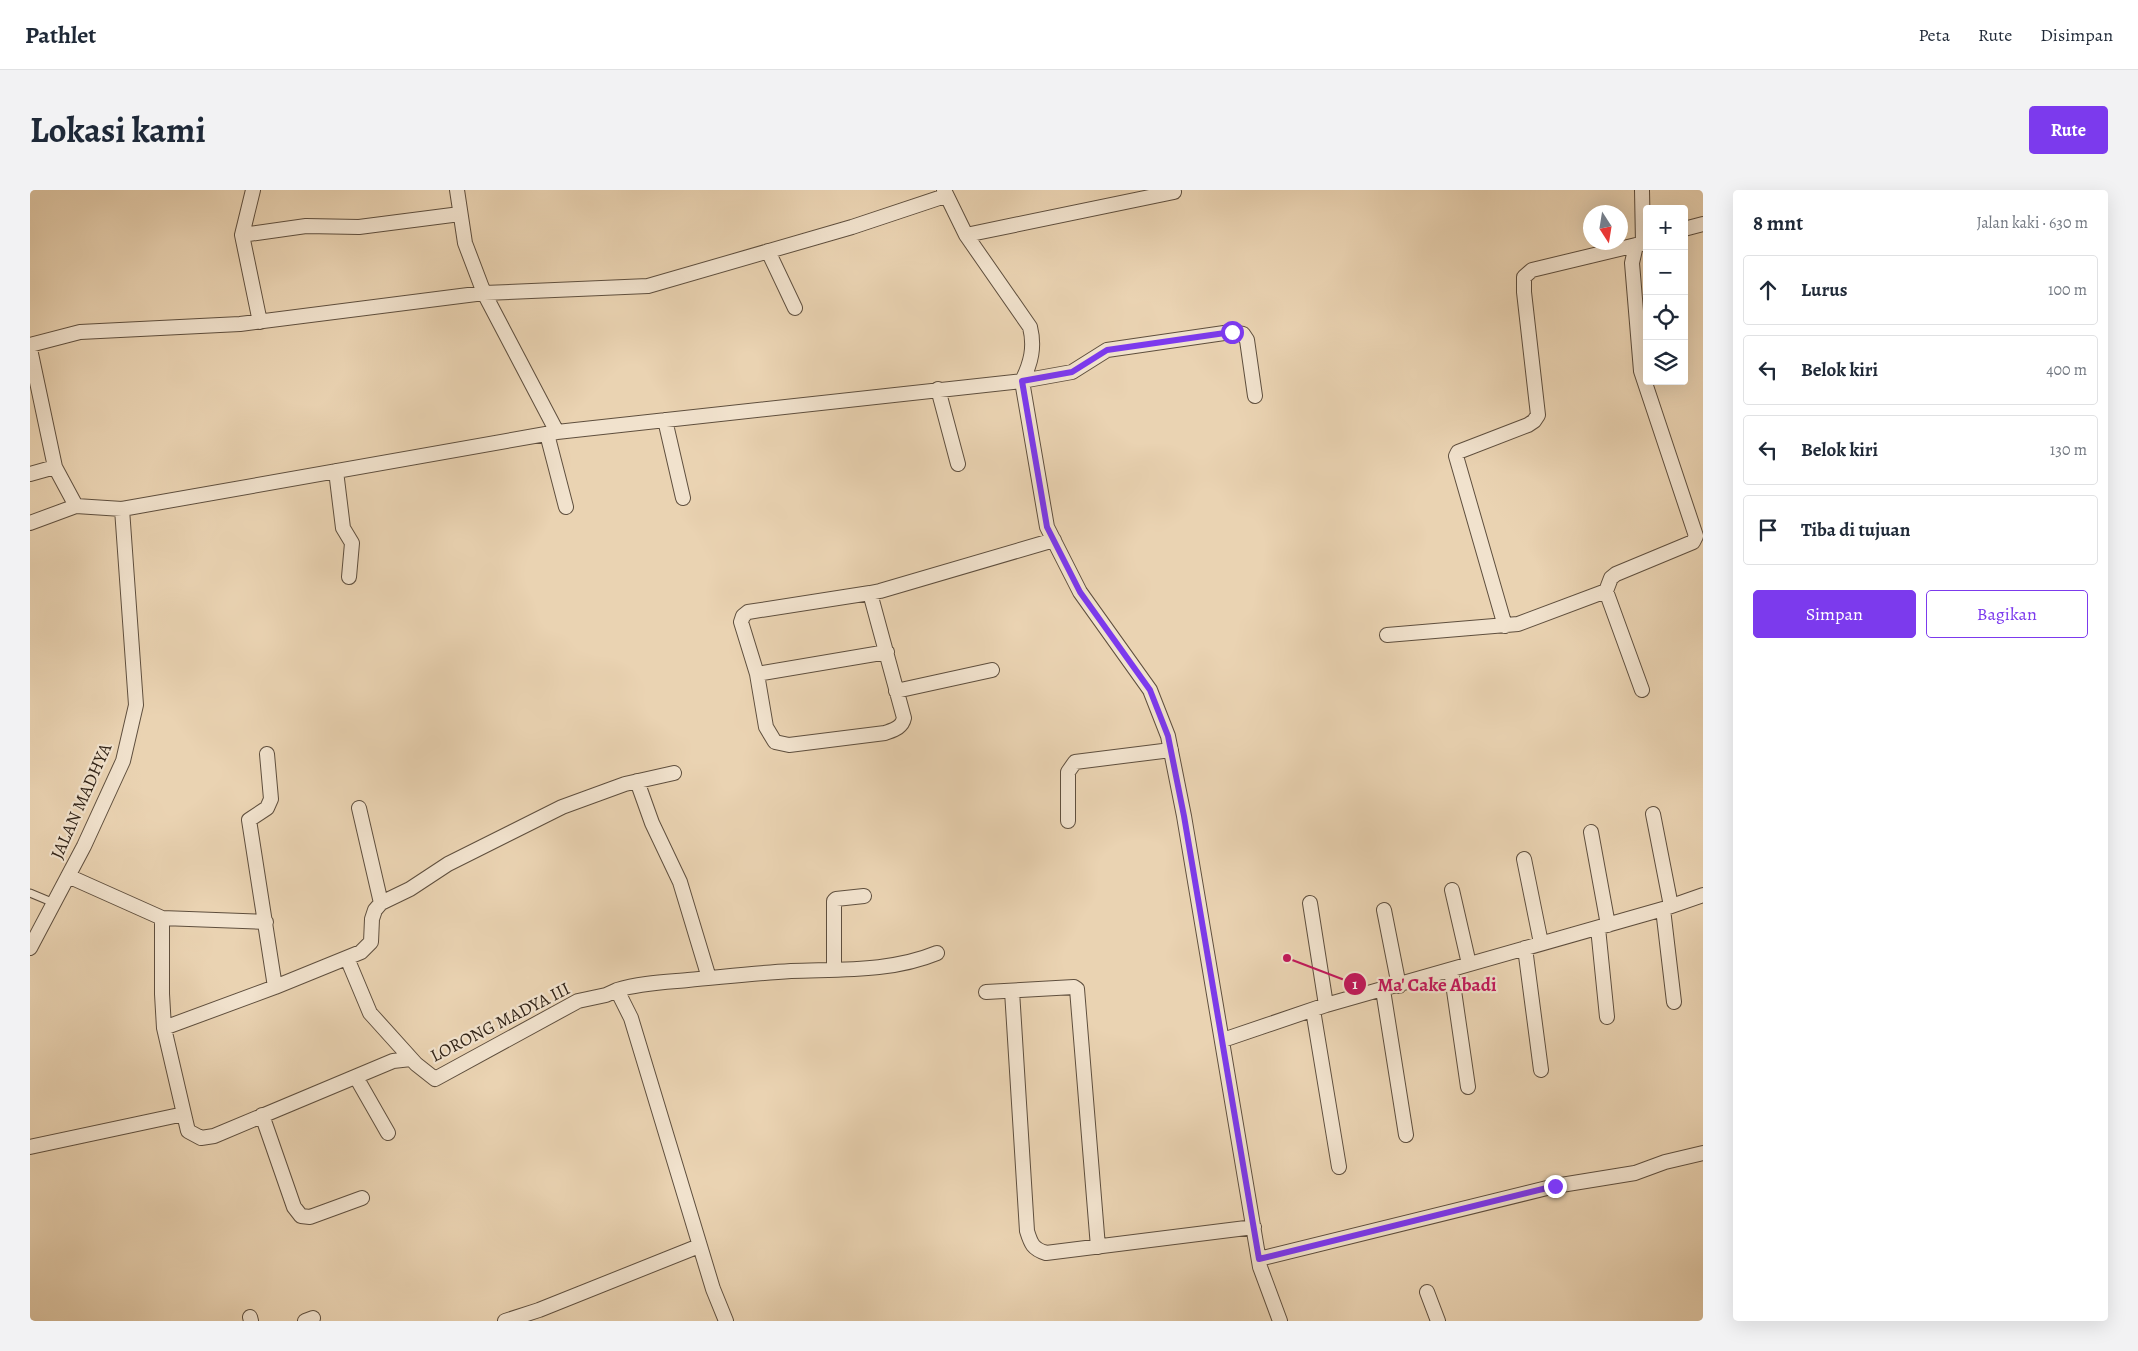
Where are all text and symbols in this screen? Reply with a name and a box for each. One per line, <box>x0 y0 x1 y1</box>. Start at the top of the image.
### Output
text: Pathlet <box>25 19 96 51</box>
text: Peta <box>1919 23 1950 47</box>
text: Rute <box>1978 23 2012 47</box>
text: Disimpan <box>2040 23 2113 47</box>
text: Lokasi kami <box>30 106 206 154</box>
button: Rute <box>2029 106 2108 154</box>
north arrow <box>1583 205 1628 250</box>
map controls <box>1643 205 1688 385</box>
button: + <box>1643 205 1688 250</box>
text: 8 mnt <box>1753 209 1803 237</box>
text: Jalan kaki · 630 m <box>1976 212 2088 234</box>
button: − <box>1643 250 1688 295</box>
icon: ahead <box>1754 276 1782 304</box>
text: Lurus <box>1801 277 1847 303</box>
text: 100 m <box>2048 279 2087 301</box>
button: locate <box>1643 295 1688 340</box>
route start <box>1221 321 1244 344</box>
button: layers <box>1643 340 1688 385</box>
icon: left <box>1754 356 1782 384</box>
text: Belok kiri <box>1801 357 1878 383</box>
text: 400 m <box>2046 359 2087 381</box>
icon: left <box>1754 436 1782 464</box>
text: Belok kiri <box>1801 437 1878 463</box>
text: 130 m <box>2050 439 2087 461</box>
icon: arrive <box>1754 516 1782 544</box>
text: Tiba di tujuan <box>1801 517 1910 543</box>
button: Simpan <box>1753 590 1916 638</box>
button: Bagikan <box>1926 590 2088 638</box>
street label: JALAN MADHYA <box>45 739 117 863</box>
callout: Ma' Cake Abadi <box>1342 967 1507 1001</box>
text: Ma' Cake Abadi <box>1377 972 1497 998</box>
text: 1 <box>1352 974 1358 994</box>
street label: LORONG MADYA III <box>426 976 574 1068</box>
route end <box>1544 1175 1567 1198</box>

